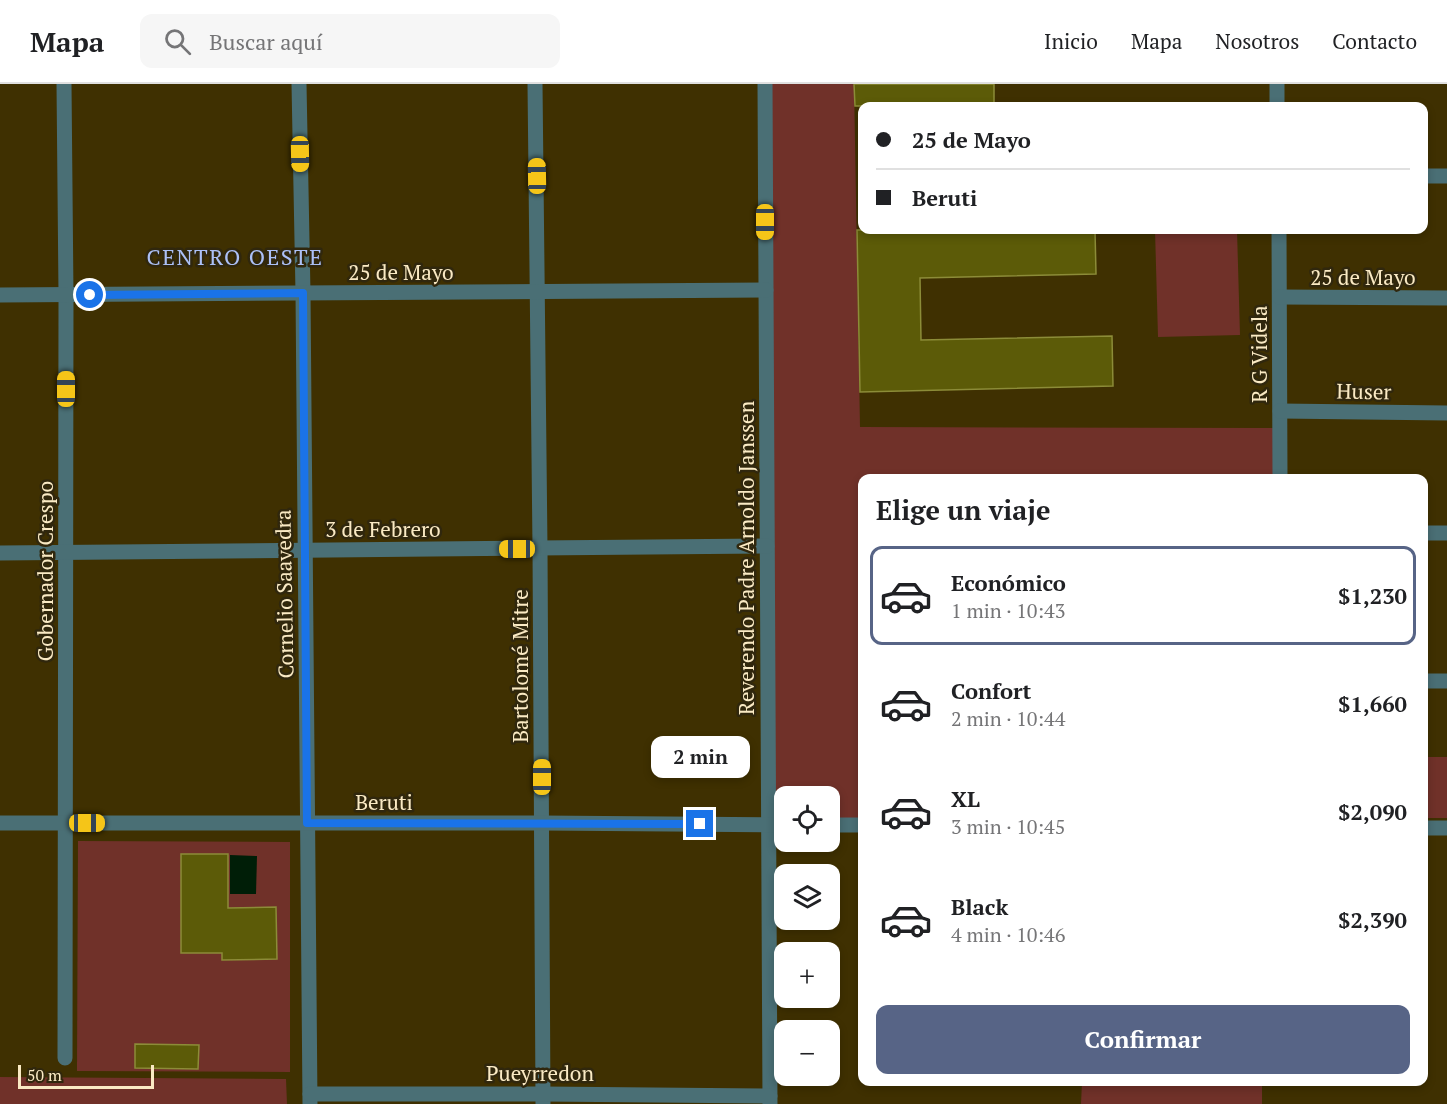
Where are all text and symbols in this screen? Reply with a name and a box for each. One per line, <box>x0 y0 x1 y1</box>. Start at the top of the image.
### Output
search box <box>140 14 560 68</box>
text: Mapa <box>30 23 104 60</box>
icon: search <box>161 25 194 58</box>
text: Buscar aquí <box>209 27 323 56</box>
text: Inicio <box>1044 27 1098 55</box>
text: Mapa <box>1131 27 1182 55</box>
text: Nosotros <box>1215 27 1299 55</box>
text: Contacto <box>1332 27 1417 55</box>
text: 25 de Mayo <box>912 125 1031 154</box>
car <box>291 136 309 172</box>
car <box>528 158 546 194</box>
text: Beruti <box>912 183 977 212</box>
car <box>756 204 774 240</box>
district label: CENTRO OESTE <box>147 242 323 271</box>
street label: 25 de Mayo <box>348 258 454 286</box>
street label: 25 de Mayo <box>1310 263 1416 291</box>
route start <box>76 281 103 308</box>
street label: R G Videla <box>1245 305 1273 403</box>
car <box>57 371 75 407</box>
street label: Huser <box>1336 377 1392 405</box>
street label: Reverendo Padre Arnoldo Janssen <box>732 400 760 715</box>
street label: Gobernador Crespo <box>31 481 59 661</box>
text: Elige un viaje <box>876 492 1050 528</box>
street label: Cornelio Saavedra <box>269 509 299 679</box>
street label: 3 de Febrero <box>325 515 441 543</box>
car <box>499 540 535 558</box>
text: Económico <box>951 568 1066 597</box>
icon: car <box>879 569 933 623</box>
text: $1,230 <box>1338 581 1407 610</box>
street label: Bartolomé Mitre <box>506 589 534 743</box>
text: 1 min · 10:43 <box>951 597 1065 624</box>
text: Confort <box>951 676 1031 705</box>
icon: car <box>879 677 933 731</box>
text: $1,660 <box>1338 689 1407 718</box>
text: 2 min · 10:44 <box>951 705 1065 732</box>
callout: 2 min <box>650 737 750 779</box>
text: 2 min <box>673 743 728 770</box>
car <box>533 759 551 795</box>
text: XL <box>951 784 980 813</box>
icon: car <box>879 785 933 839</box>
map controls <box>774 786 840 1086</box>
button: locate <box>774 786 840 852</box>
street label: Beruti <box>355 788 413 816</box>
text: $2,090 <box>1338 797 1407 826</box>
route end <box>686 810 713 837</box>
text: 3 min · 10:45 <box>951 813 1065 840</box>
car <box>69 814 105 832</box>
button: layers <box>774 864 840 930</box>
text: Black <box>951 892 1008 921</box>
icon: car <box>879 893 933 947</box>
text: $2,390 <box>1338 905 1407 934</box>
text: 4 min · 10:46 <box>951 921 1065 948</box>
button: + <box>774 942 840 1008</box>
button: Confirmar <box>876 1005 1410 1074</box>
button: − <box>774 1020 840 1086</box>
street label: Pueyrredon <box>486 1059 594 1087</box>
scale bar <box>18 1062 154 1090</box>
text: 50 m <box>27 1064 62 1086</box>

